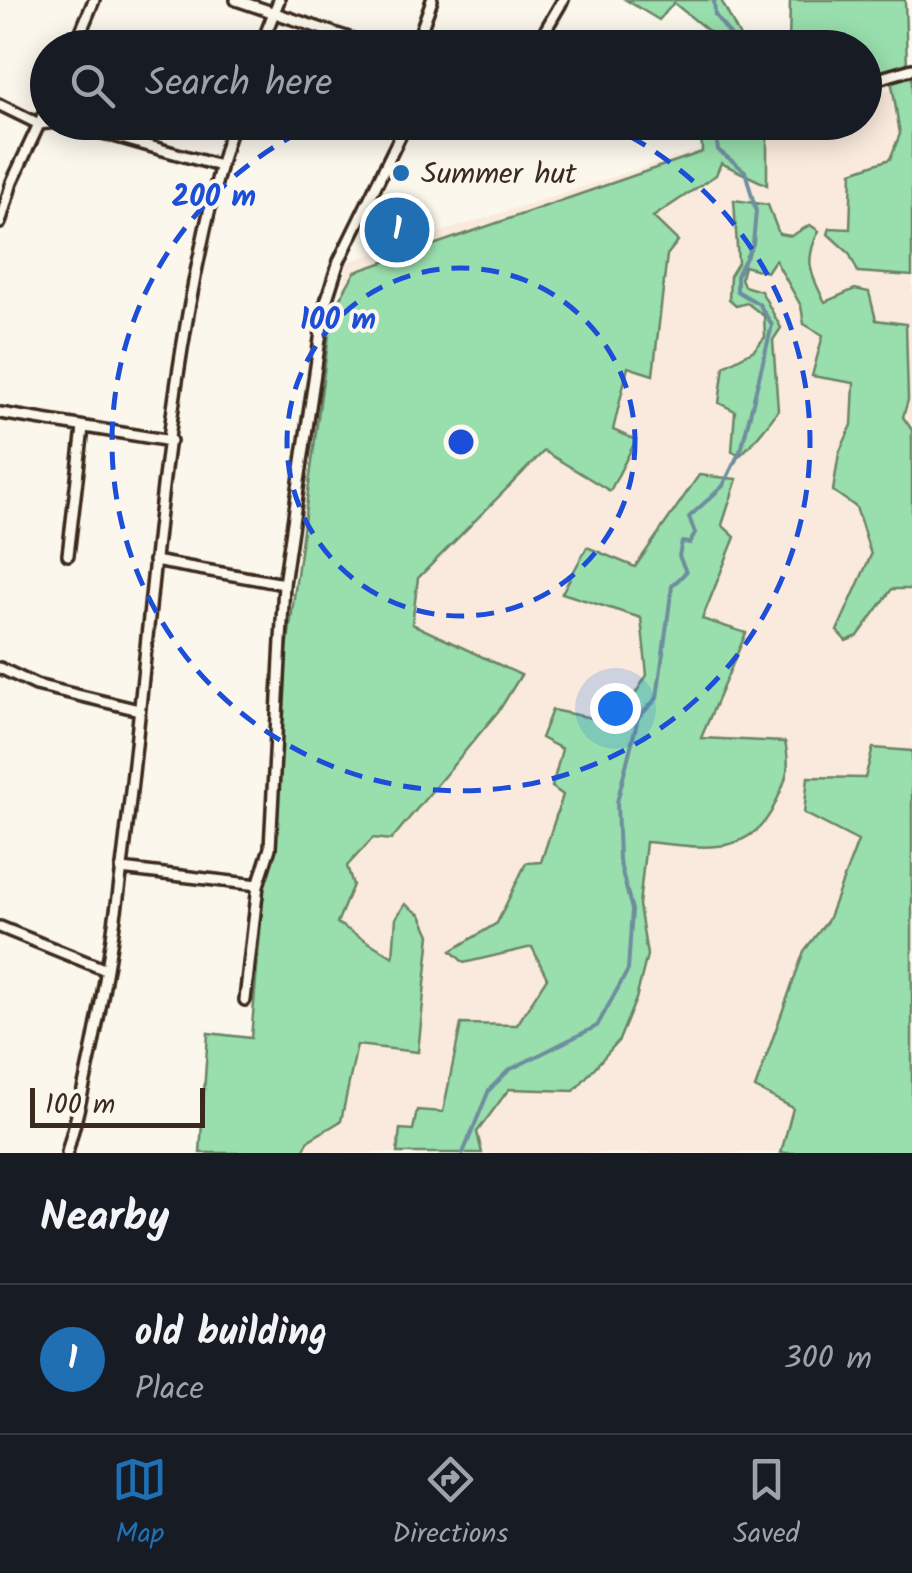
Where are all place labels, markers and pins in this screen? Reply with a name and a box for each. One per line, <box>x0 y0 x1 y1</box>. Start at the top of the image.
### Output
place label: Summer hut <box>421 151 577 199</box>
marker: Summer hut <box>390 162 412 184</box>
pin: 1 <box>364 192 430 268</box>
centre of rings <box>443 424 479 460</box>

